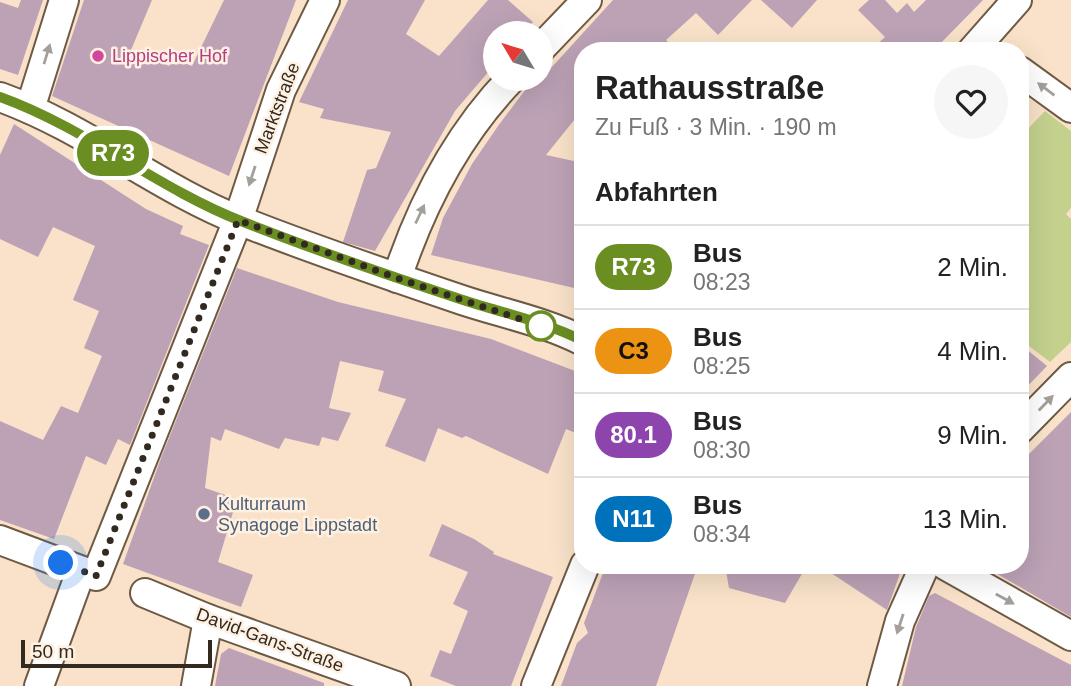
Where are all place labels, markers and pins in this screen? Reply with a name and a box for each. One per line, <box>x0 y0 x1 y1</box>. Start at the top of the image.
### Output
place label: Lippischer Hof <box>112 46 228 66</box>
marker: Lippischer Hof <box>90 48 106 64</box>
unlabelled marker <box>526 311 556 341</box>
place label: Kulturraum Synagoge Lippstadt <box>218 494 377 535</box>
marker: Kulturraum Synagoge Lippstadt <box>196 506 212 522</box>

